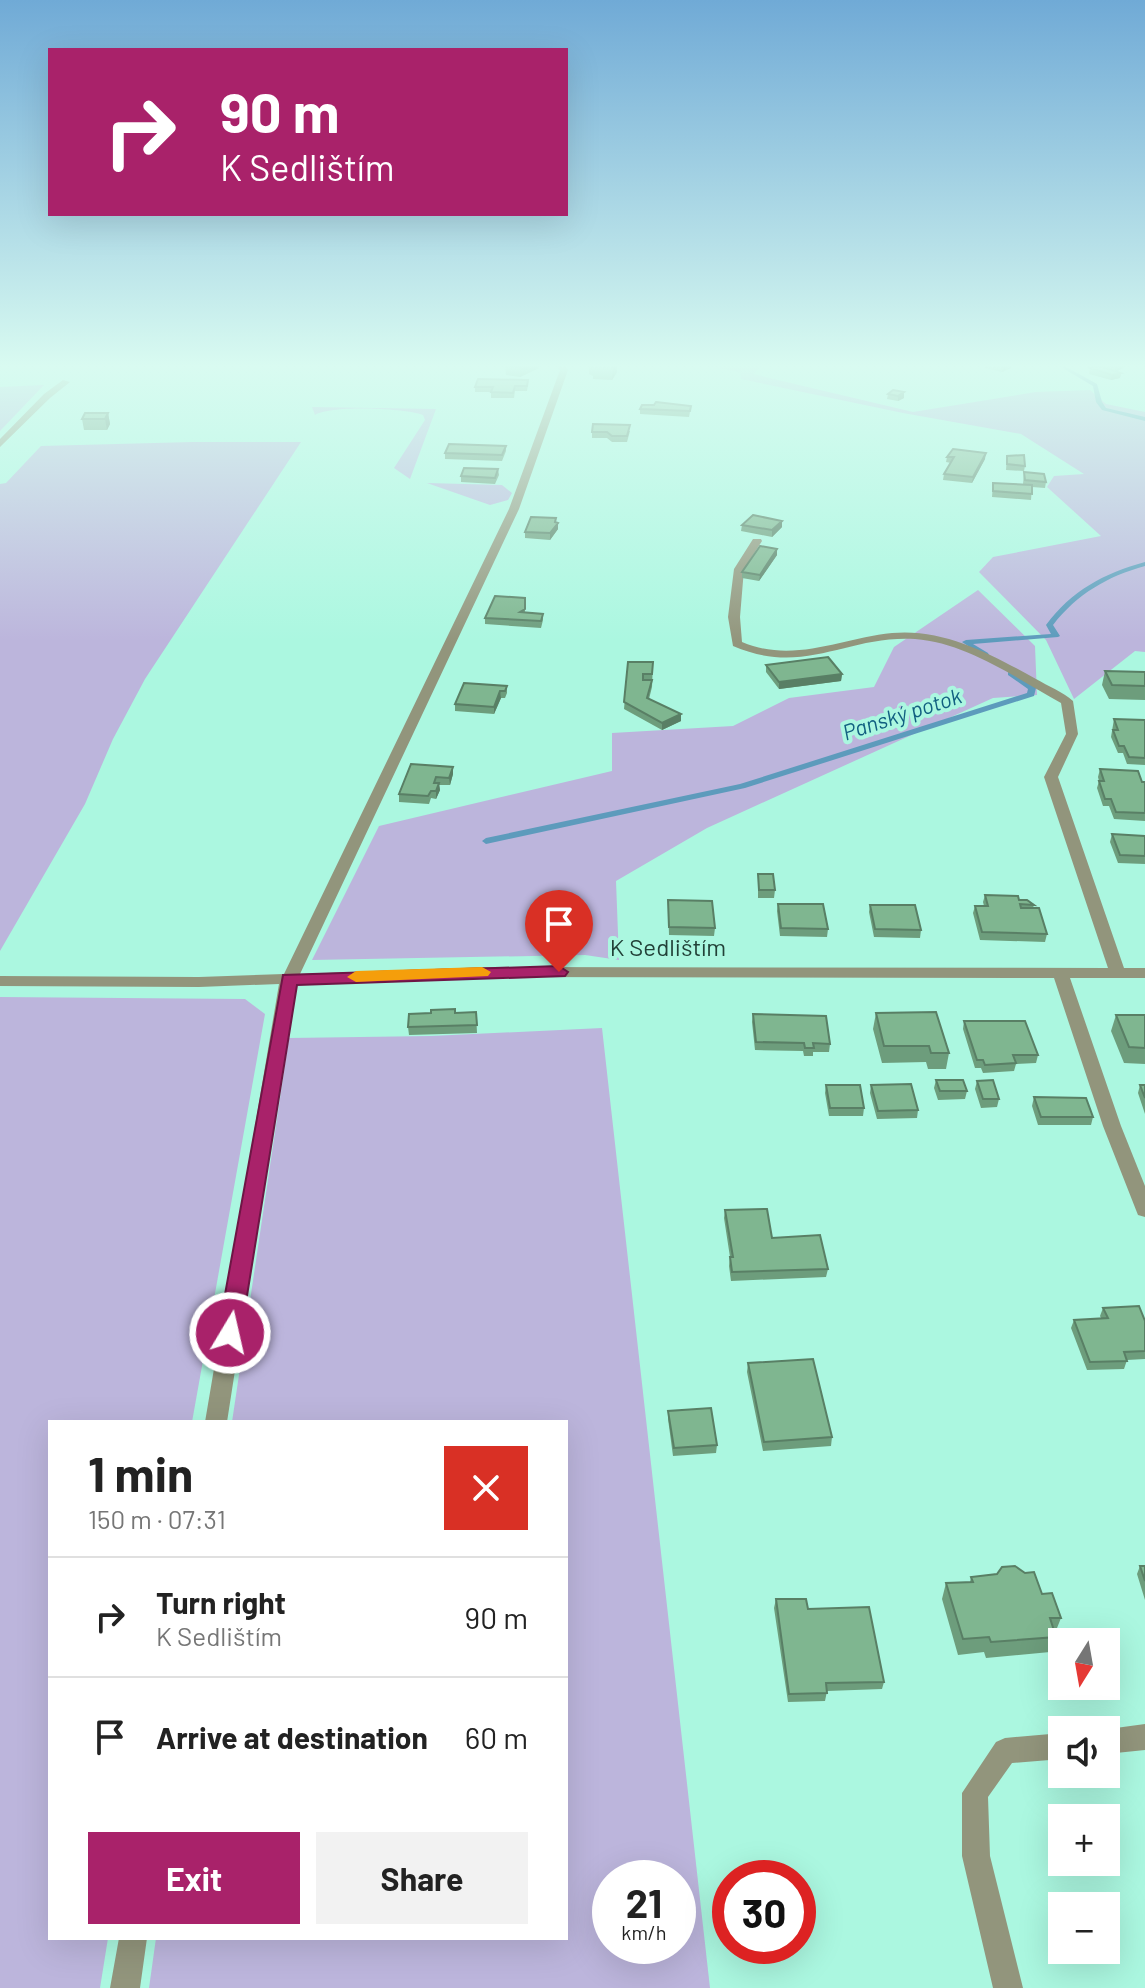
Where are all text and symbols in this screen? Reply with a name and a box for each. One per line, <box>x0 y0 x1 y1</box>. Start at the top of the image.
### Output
text: 90 m <box>220 77 340 144</box>
icon: right <box>88 80 192 184</box>
text: K Sedlištím <box>220 145 394 188</box>
water label: Panský potok <box>839 682 965 745</box>
pin <box>525 890 593 972</box>
icon: arrive <box>537 902 581 946</box>
street label: K Sedlištím <box>610 932 726 961</box>
position arrow <box>188 1291 272 1375</box>
text: 1 min <box>88 1444 193 1502</box>
button: close <box>444 1446 528 1530</box>
text: 150 m · 07:31 <box>88 1503 226 1534</box>
text: Turn right <box>156 1584 286 1620</box>
icon: right <box>88 1595 132 1639</box>
text: 90 m <box>465 1599 528 1635</box>
text: K Sedlištím <box>156 1620 282 1651</box>
north arrow <box>1048 1628 1120 1700</box>
map controls <box>1048 1628 1120 1964</box>
icon: arrive <box>88 1715 132 1759</box>
button: sound <box>1048 1716 1120 1788</box>
text: Arrive at destination <box>156 1719 428 1755</box>
text: 60 m <box>465 1719 528 1755</box>
button: + <box>1048 1804 1120 1876</box>
button: Exit <box>88 1832 300 1924</box>
button: Share <box>316 1832 528 1924</box>
speed limit sign: 30 <box>712 1860 816 1964</box>
text: 21 <box>626 1878 662 1926</box>
button: − <box>1048 1892 1120 1964</box>
text: km/h <box>621 1920 667 1944</box>

